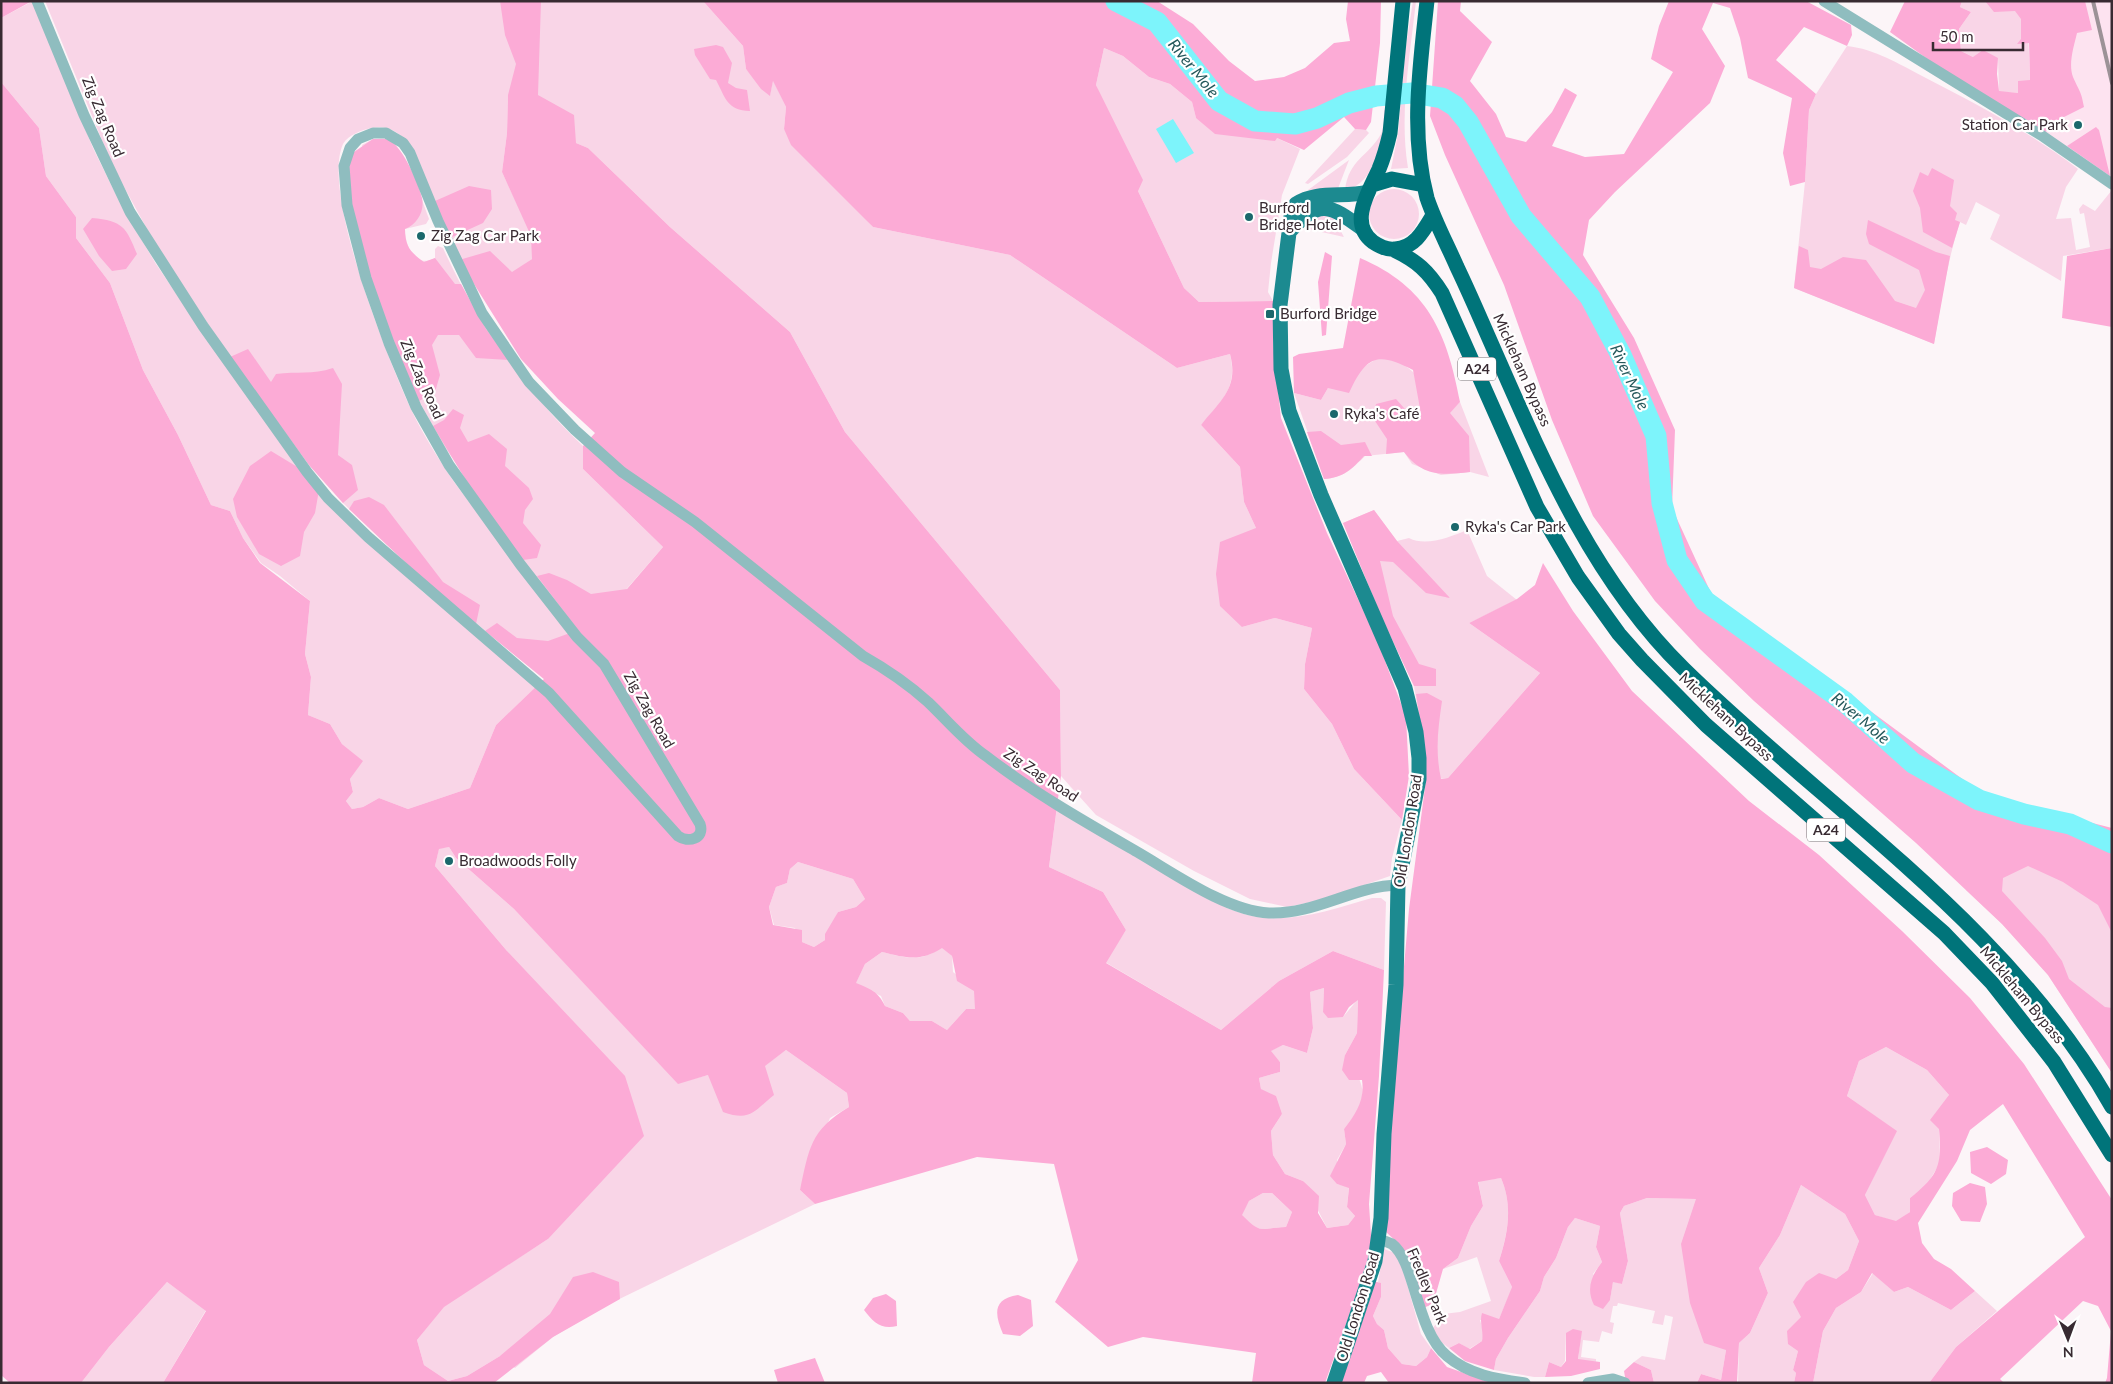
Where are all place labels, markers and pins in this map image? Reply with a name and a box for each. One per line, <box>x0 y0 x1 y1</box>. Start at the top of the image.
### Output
place label: Station Car Park <box>1962 115 2068 133</box>
marker: Station Car Park <box>2072 119 2084 131</box>
place label: Burford Bridge Hotel <box>1259 198 1342 233</box>
marker: Burford Bridge Hotel <box>1243 211 1255 223</box>
place label: Zig Zag Car Park <box>431 226 539 244</box>
marker: Zig Zag Car Park <box>415 230 427 242</box>
place label: Burford Bridge <box>1280 304 1377 322</box>
marker: Burford Bridge <box>1264 308 1276 320</box>
place label: Ryka's Café <box>1344 404 1419 422</box>
marker: Ryka's Café <box>1328 408 1340 420</box>
place label: Ryka's Car Park <box>1465 517 1566 535</box>
marker: Ryka's Car Park <box>1449 521 1461 533</box>
place label: Broadwoods Folly <box>459 851 577 869</box>
marker: Broadwoods Folly <box>443 855 455 867</box>

